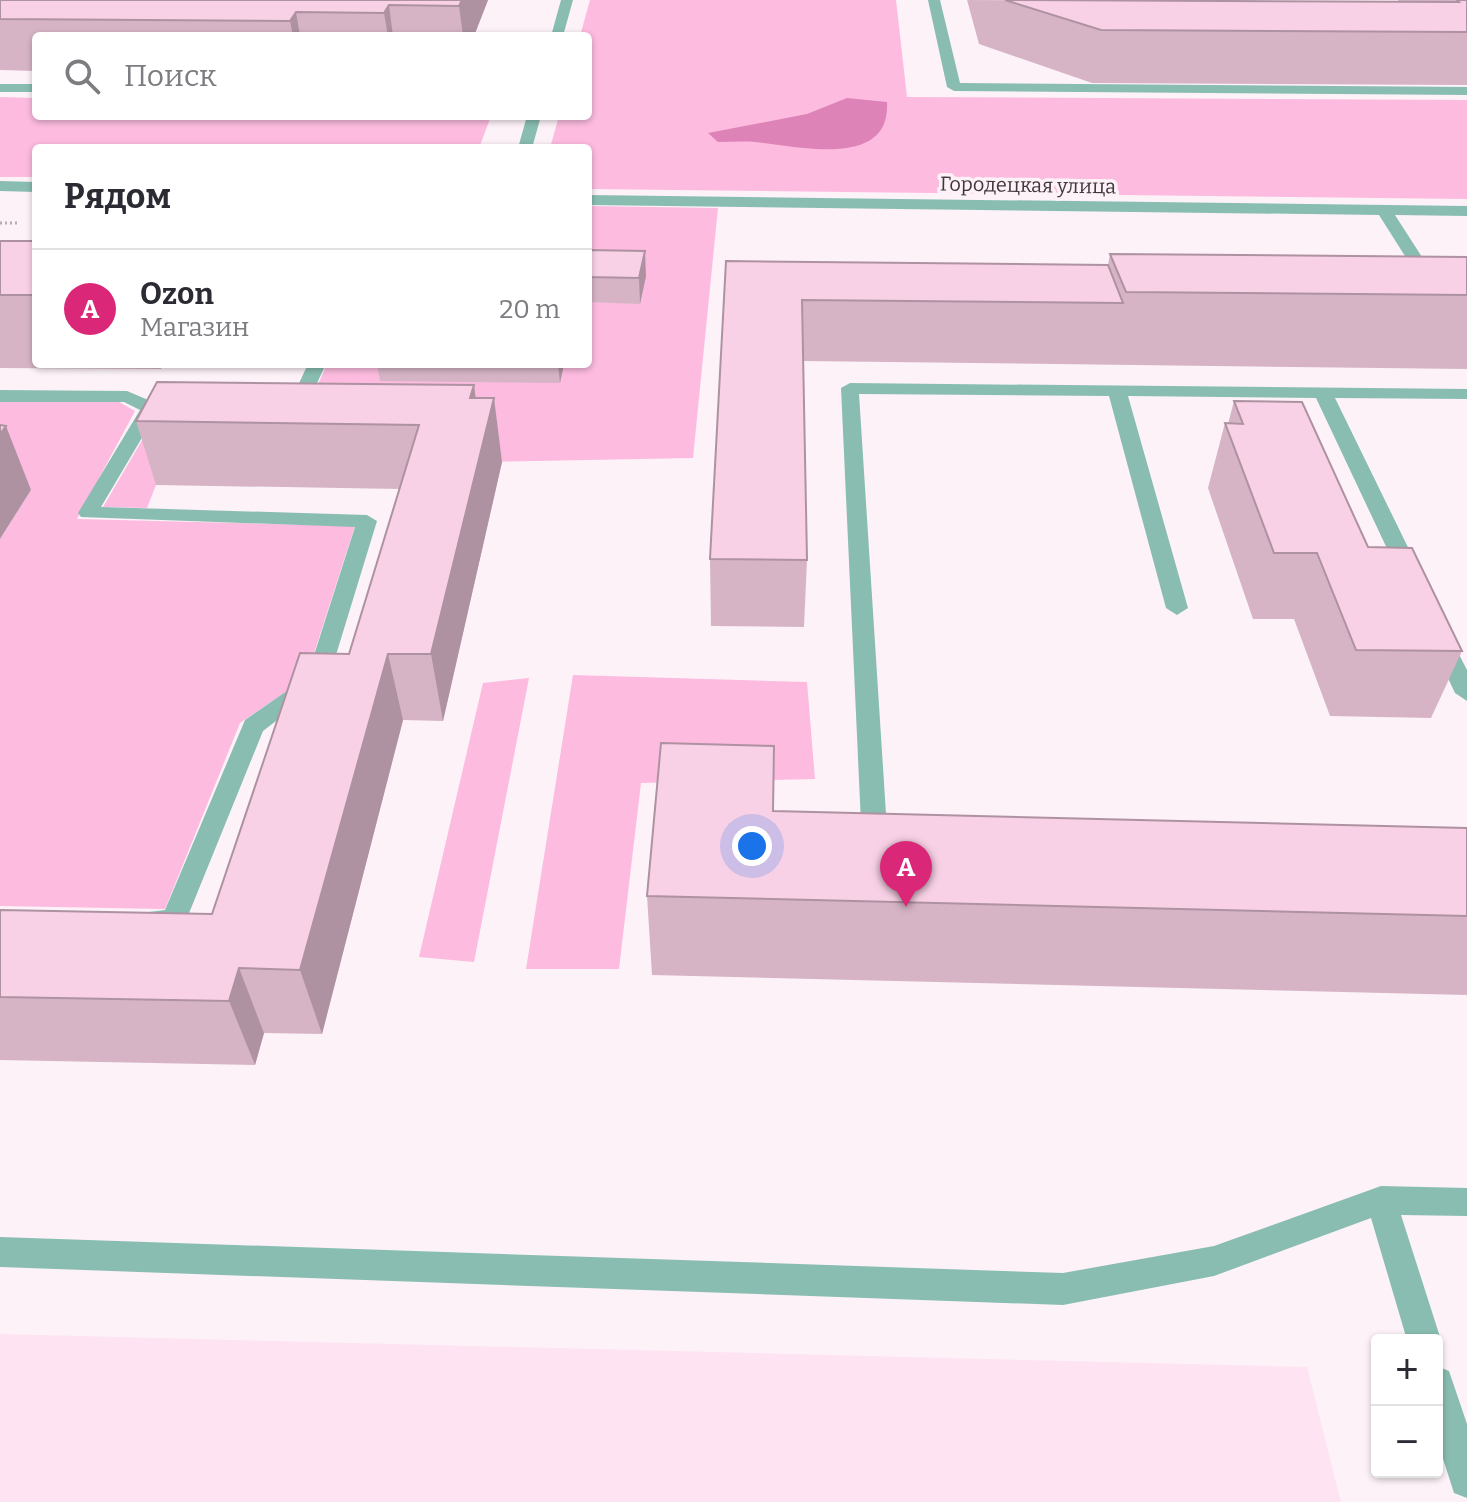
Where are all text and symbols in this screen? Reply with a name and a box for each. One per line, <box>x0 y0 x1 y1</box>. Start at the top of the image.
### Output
search box <box>32 32 592 120</box>
icon: search <box>60 54 104 98</box>
text: Поиск <box>124 58 217 94</box>
street label: Городецкая улица <box>940 171 1116 199</box>
text: Рядом <box>64 176 171 217</box>
text: Ozon <box>140 276 214 312</box>
text: A <box>81 294 99 325</box>
text: 20 m <box>499 294 560 325</box>
text: Магазин <box>140 312 249 343</box>
your location <box>732 826 772 866</box>
pin: A <box>880 841 932 907</box>
map controls <box>1371 1334 1443 1478</box>
button: + <box>1371 1334 1443 1406</box>
button: − <box>1371 1406 1443 1478</box>

